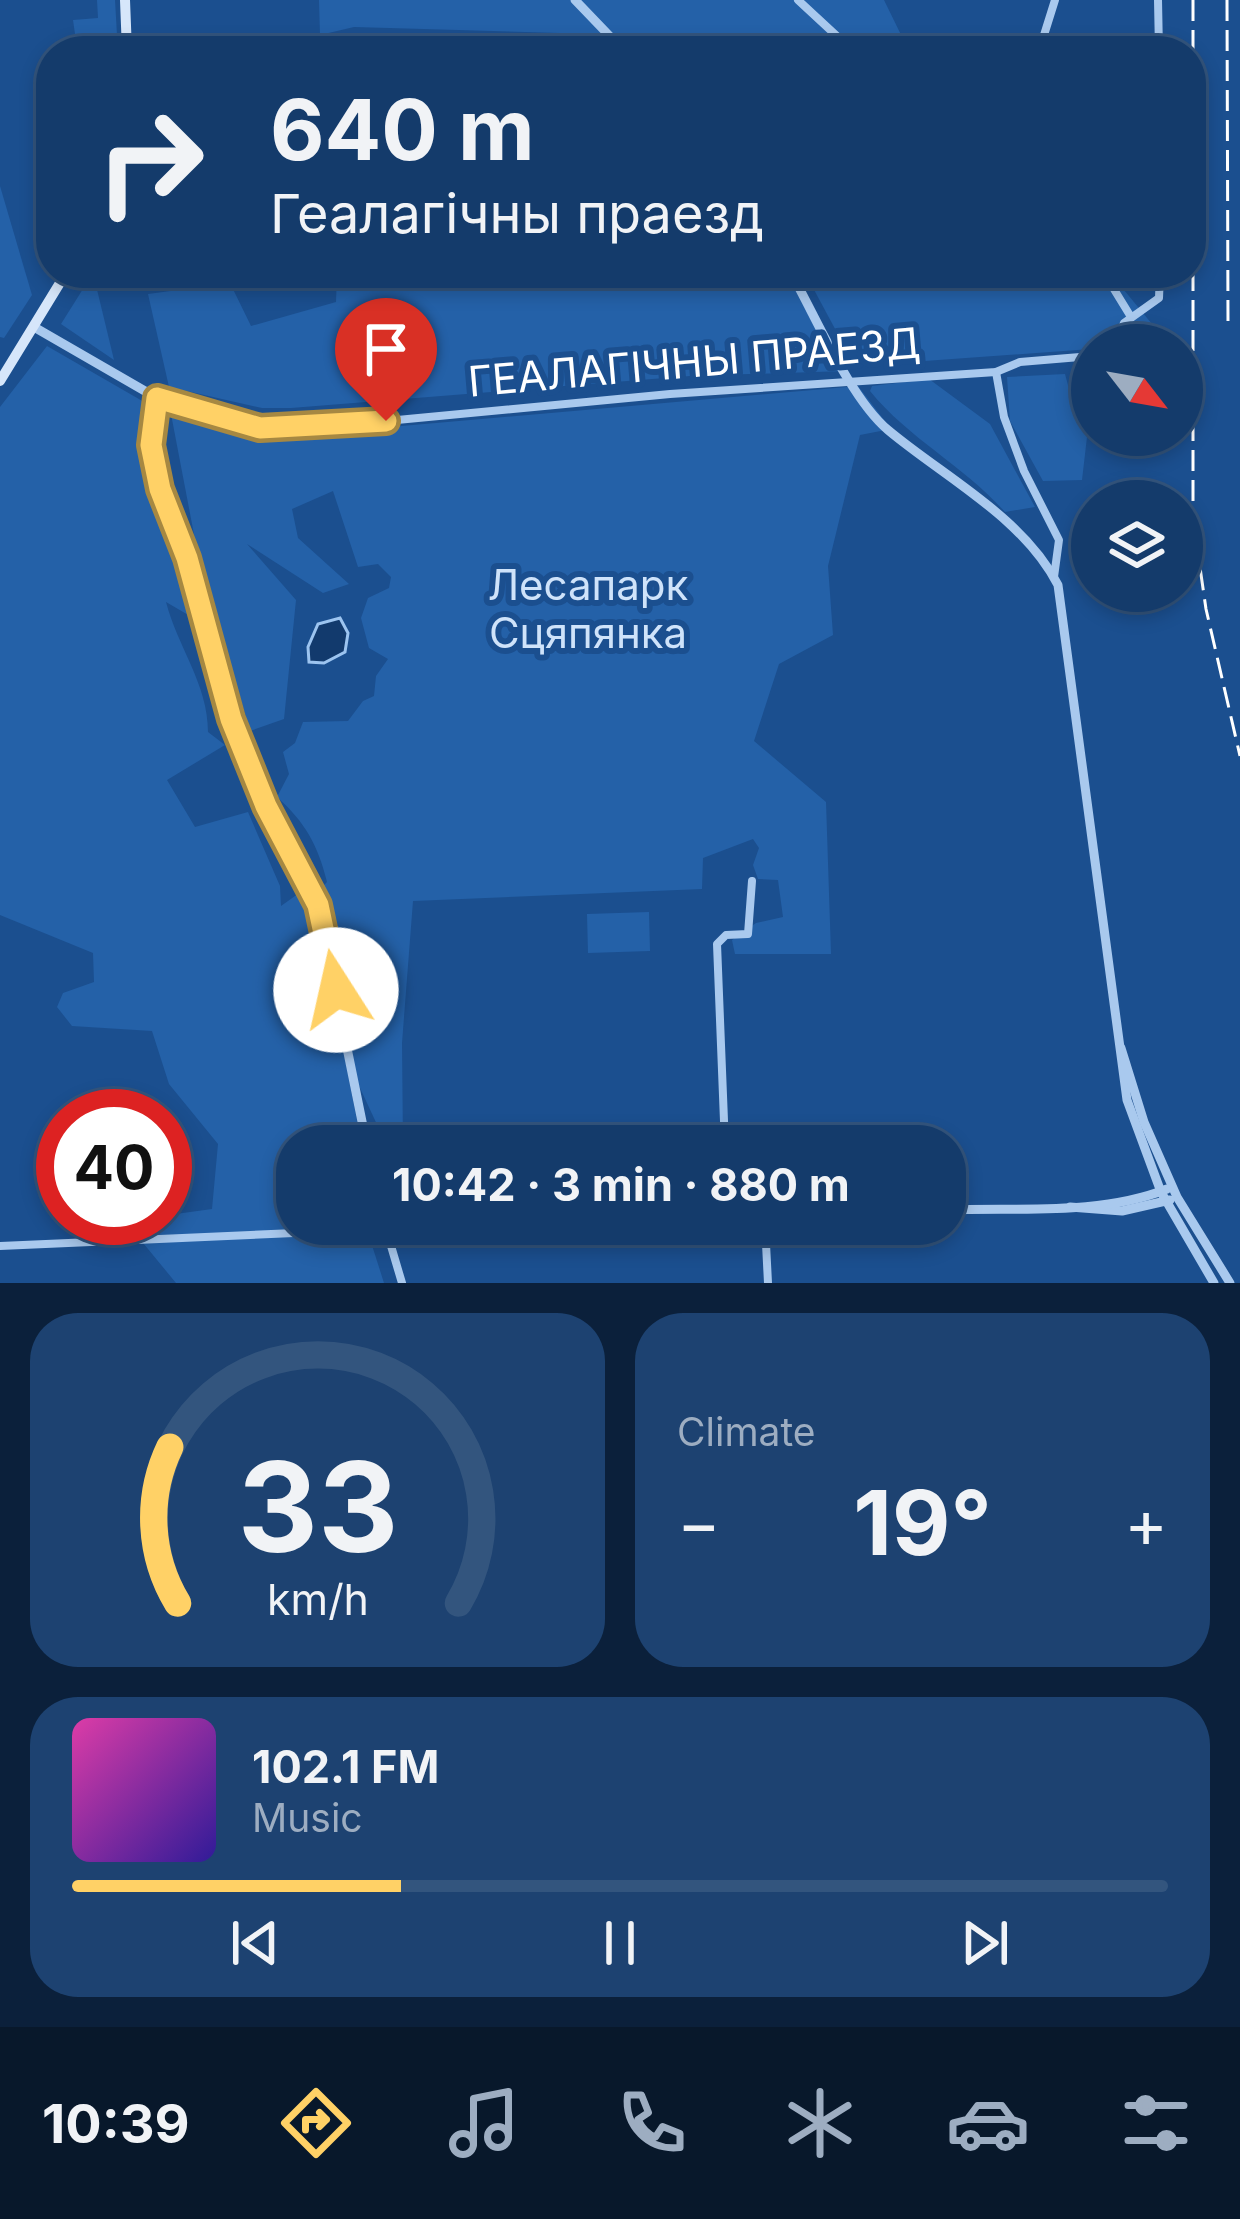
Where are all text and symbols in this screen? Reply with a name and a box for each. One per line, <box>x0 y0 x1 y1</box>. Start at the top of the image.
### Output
text: 640 m <box>270 79 535 180</box>
icon: right <box>72 84 228 240</box>
text: Геалагічны праезд <box>270 181 764 246</box>
pin <box>335 298 437 421</box>
icon: arrive <box>353 316 419 382</box>
street label: ГЕАЛАГІЧНЫ ПРАЕЗД <box>466 316 922 407</box>
north arrow <box>1071 324 1203 456</box>
map controls <box>1071 324 1203 612</box>
button: layers <box>1071 480 1203 612</box>
park label: Лесапарк Сцяпянка <box>488 559 689 658</box>
position arrow <box>273 927 399 1053</box>
speed limit sign: 40 <box>36 1089 192 1245</box>
text: 10:42 · 3 min · 880 m <box>392 1157 850 1212</box>
text: Climate <box>677 1408 816 1455</box>
text: 33 <box>237 1431 398 1582</box>
text: 19° <box>853 1468 992 1577</box>
text: − <box>677 1483 721 1563</box>
text: + <box>1124 1483 1168 1563</box>
text: km/h <box>267 1573 368 1625</box>
text: 102.1 FM <box>252 1739 439 1794</box>
text: Music <box>252 1794 363 1841</box>
icon: previous <box>222 1910 288 1976</box>
icon: pause <box>587 1910 653 1976</box>
icon: next <box>952 1910 1018 1976</box>
icon: directions <box>274 2081 358 2165</box>
icon: music <box>442 2081 526 2165</box>
icon: phone <box>610 2081 694 2165</box>
icon: climate <box>778 2081 862 2165</box>
icon: car <box>946 2081 1030 2165</box>
icon: filters <box>1114 2081 1198 2165</box>
text: 10:39 <box>42 2091 190 2156</box>

